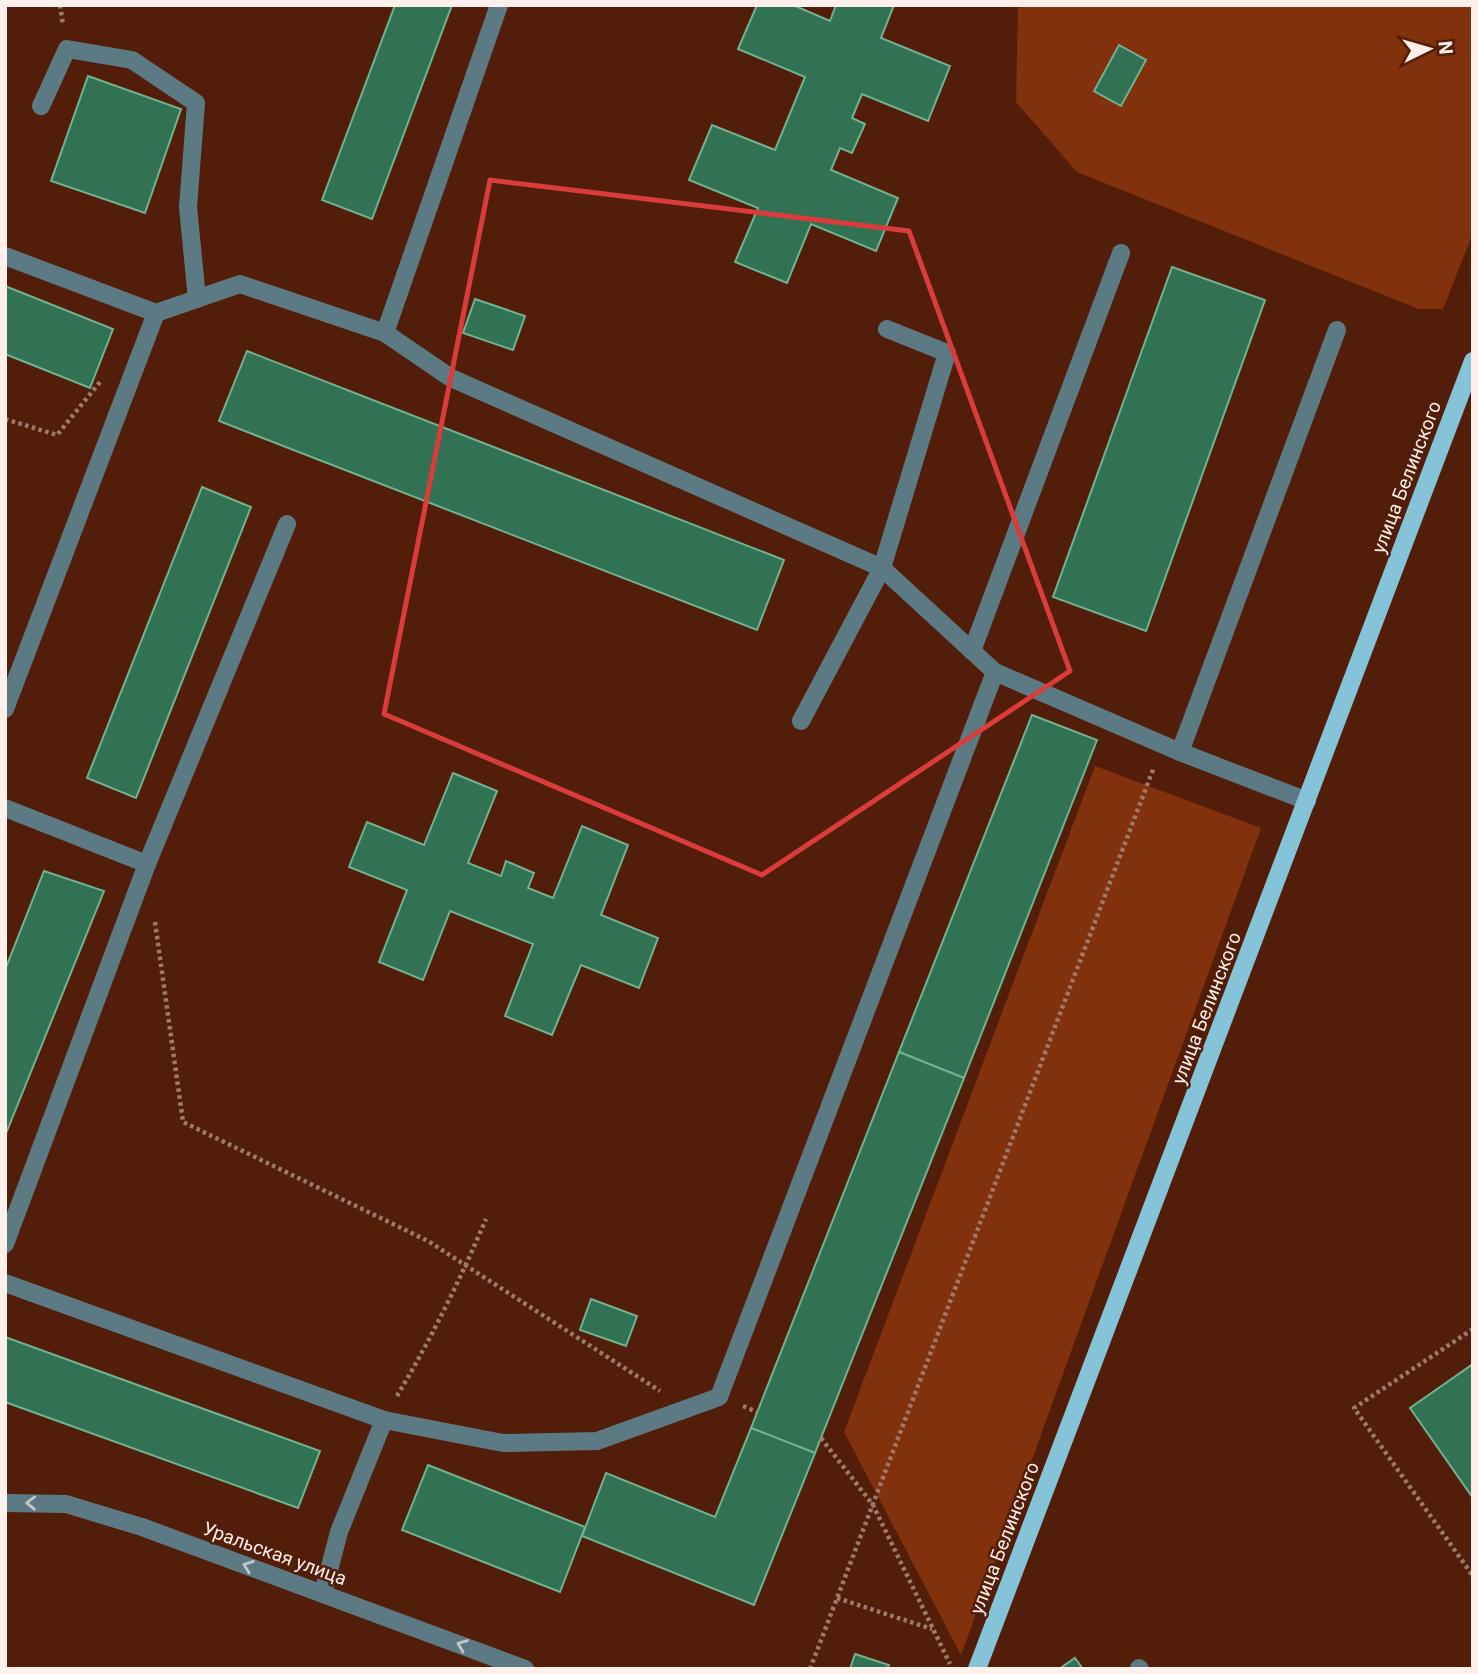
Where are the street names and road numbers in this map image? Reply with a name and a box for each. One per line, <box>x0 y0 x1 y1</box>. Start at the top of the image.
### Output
street label: улица Белинского <box>1367 398 1446 557</box>
street label: улица Белинского <box>1167 929 1246 1088</box>
street label: улица Белинского <box>965 1459 1044 1618</box>
street label: Уральская улица <box>200 1517 350 1590</box>

